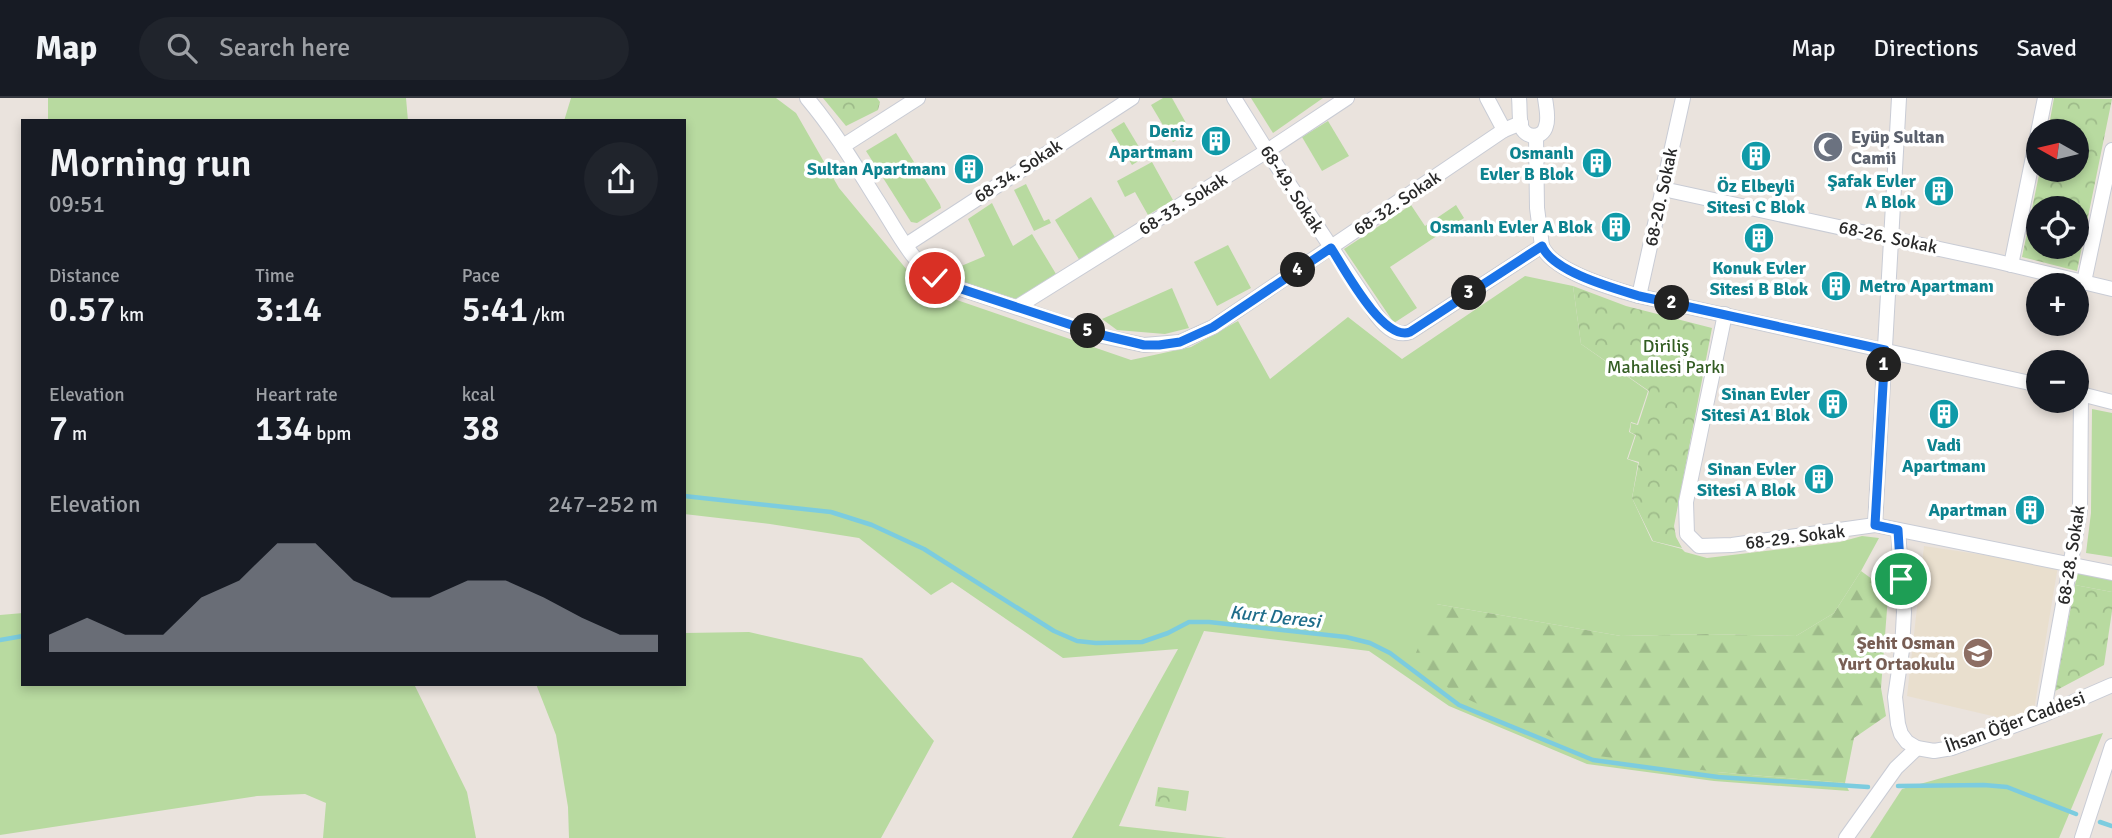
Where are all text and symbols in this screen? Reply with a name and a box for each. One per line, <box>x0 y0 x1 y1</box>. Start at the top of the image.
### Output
search box <box>139 17 629 80</box>
text: Map <box>35 28 97 69</box>
icon: search <box>163 29 201 67</box>
text: Search here <box>219 32 350 64</box>
text: Map <box>1791 33 1836 63</box>
text: Directions <box>1874 33 1979 63</box>
text: Saved <box>2017 33 2077 63</box>
north arrow <box>2026 119 2090 182</box>
map controls <box>2026 119 2089 413</box>
place label: Deniz Apartmanı <box>1109 120 1193 163</box>
building icon: Deniz Apartmanı <box>1199 124 1233 158</box>
place label: Eyüp Sultan Camii <box>1851 126 1945 169</box>
mosque icon: Eyüp Sultan Camii <box>1811 130 1845 164</box>
street label: 68-34. Sokak <box>970 134 1066 208</box>
building icon: Öz Elbeyli Sitesi C Blok <box>1739 139 1773 173</box>
text: Morning run <box>49 140 252 187</box>
street label: 68-49. Sokak <box>1255 141 1329 237</box>
button: share <box>584 142 658 216</box>
place label: Osmanlı Evler B Blok <box>1479 142 1575 185</box>
building icon: Osmanlı Evler B Blok <box>1580 146 1614 180</box>
street label: 68-20. Sokak <box>1640 146 1682 248</box>
building icon: Sultan Apartmanı <box>952 152 986 186</box>
place label: Sultan Apartmanı <box>807 158 946 180</box>
street label: 68-32. Sokak <box>1349 166 1445 240</box>
street label: 68-33. Sokak <box>1135 168 1231 240</box>
place label: Şafak Evler A Blok <box>1827 170 1917 213</box>
building icon: Şafak Evler A Blok <box>1922 174 1956 208</box>
place label: Öz Elbeyli Sitesi C Blok <box>1707 175 1806 218</box>
text: 09:51 <box>49 190 105 219</box>
button: locate <box>2026 196 2089 259</box>
building icon: Osmanlı Evler A Blok <box>1599 210 1633 244</box>
place label: Osmanlı Evler A Blok <box>1430 216 1594 238</box>
street label: 68-26. Sokak <box>1837 216 1939 258</box>
building icon: Konuk Evler Sitesi B Blok <box>1742 221 1776 255</box>
pin <box>905 248 965 308</box>
pin: 4 <box>1280 252 1316 288</box>
text: 4 <box>1292 257 1303 281</box>
place label: Konuk Evler Sitesi B Blok <box>1710 257 1809 300</box>
icon: check <box>916 259 954 297</box>
text: Distance <box>49 264 120 288</box>
text: Time <box>255 264 294 288</box>
text: Pace <box>462 264 500 288</box>
building icon: Metro Apartmanı <box>1819 269 1853 303</box>
button: + <box>2026 273 2089 336</box>
place label: Metro Apartmanı <box>1859 275 1994 297</box>
pin: 3 <box>1452 276 1486 310</box>
text: 3 <box>1463 280 1474 304</box>
pin: 2 <box>1654 286 1690 320</box>
text: 0.57 <box>49 288 115 331</box>
text: 3:14 <box>255 288 322 331</box>
text: 5:41 <box>462 288 528 331</box>
text: 2 <box>1666 290 1677 314</box>
text: km <box>115 303 144 327</box>
text: /km <box>528 303 565 327</box>
pin: 5 <box>1070 314 1106 348</box>
text: 5 <box>1082 318 1093 342</box>
park label: Diriliş Mahallesi Parkı <box>1607 335 1725 378</box>
pin: 1 <box>1867 348 1902 382</box>
button: − <box>2026 350 2089 413</box>
text: 1 <box>1878 352 1889 376</box>
text: Elevation <box>49 383 125 407</box>
text: Heart rate <box>255 383 338 407</box>
text: kcal <box>462 383 495 407</box>
place label: Sinan Evler Sitesi A1 Blok <box>1701 383 1811 426</box>
building icon: Sinan Evler Sitesi A1 Blok <box>1816 387 1850 421</box>
building icon: Vadi Apartmanı <box>1927 397 1961 431</box>
text: 7 <box>49 407 68 450</box>
text: 134 <box>255 407 312 450</box>
text: 38 <box>462 407 499 450</box>
text: m <box>68 422 87 446</box>
text: bpm <box>312 422 351 446</box>
place label: Vadi Apartmanı <box>1902 434 1986 477</box>
place label: Sinan Evler Sitesi A Blok <box>1697 458 1797 501</box>
building icon: Sinan Evler Sitesi A Blok <box>1802 462 1836 496</box>
text: Elevation <box>49 490 141 519</box>
text: 247–252 m <box>548 490 658 519</box>
building icon: Apartman <box>2013 493 2047 527</box>
place label: Apartman <box>1928 499 2007 521</box>
street label: 68-28. Sokak <box>2052 504 2090 606</box>
street label: 68-29. Sokak <box>1744 520 1846 554</box>
pin <box>1871 549 1931 609</box>
icon: arrive <box>1882 560 1920 598</box>
water label: Kurt Deresi <box>1228 600 1323 634</box>
place label: Şehit Osman Yurt Ortaokulu <box>1837 632 1955 675</box>
school or university icon: Şehit Osman Yurt Ortaokulu <box>1961 636 1995 670</box>
street label: İhsan Öğer Caddesi <box>1942 686 2088 758</box>

